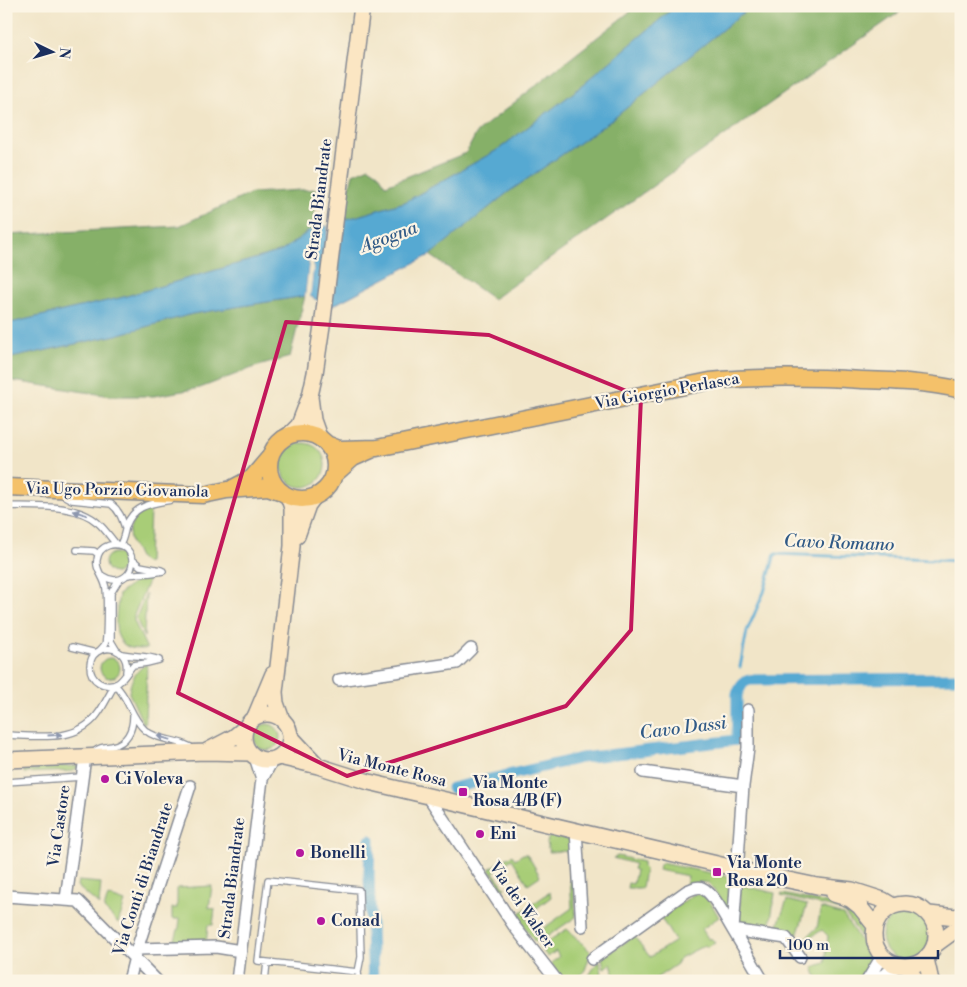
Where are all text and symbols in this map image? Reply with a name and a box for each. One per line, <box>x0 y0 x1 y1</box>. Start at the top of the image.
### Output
north arrow <box>28 28 78 78</box>
text: N <box>55 47 73 59</box>
street label: Strada Biandrate <box>302 137 336 261</box>
water label: Agogna <box>356 216 421 259</box>
street label: Via Giorgio Perlasca <box>592 368 742 414</box>
street label: Via Ugo Porzio Giovanola <box>24 478 210 502</box>
one-way arrow <box>72 509 87 517</box>
water label: Cavo Romano <box>783 530 895 556</box>
water label: Cavo Dassi <box>638 711 728 745</box>
one-way arrow <box>47 731 63 739</box>
one-way arrow <box>157 734 172 742</box>
street label: Via Monte Rosa <box>334 745 450 791</box>
place label: Ci Voleva <box>115 769 184 789</box>
marker: Ci Voleva <box>99 773 111 785</box>
place label: Via Monte Rosa 4/B (F) <box>472 773 562 811</box>
street label: Via Castore <box>43 784 75 869</box>
marker: Via Monte Rosa 4/B (F) <box>457 786 469 798</box>
street label: Via Conti di Biandrate <box>108 800 177 959</box>
street label: Strada Biandrate <box>215 816 249 940</box>
place label: Eni <box>490 824 516 844</box>
marker: Eni <box>474 828 486 840</box>
place label: Bonelli <box>310 843 366 863</box>
marker: Bonelli <box>294 847 306 859</box>
place label: Via Monte Rosa 20 <box>726 853 802 891</box>
street label: Via dei Walser <box>484 857 559 952</box>
marker: Via Monte Rosa 20 <box>711 866 723 878</box>
place label: Conad <box>331 911 380 931</box>
marker: Conad <box>315 915 327 927</box>
scale bar <box>780 927 937 959</box>
text: 100 m <box>787 936 829 955</box>

